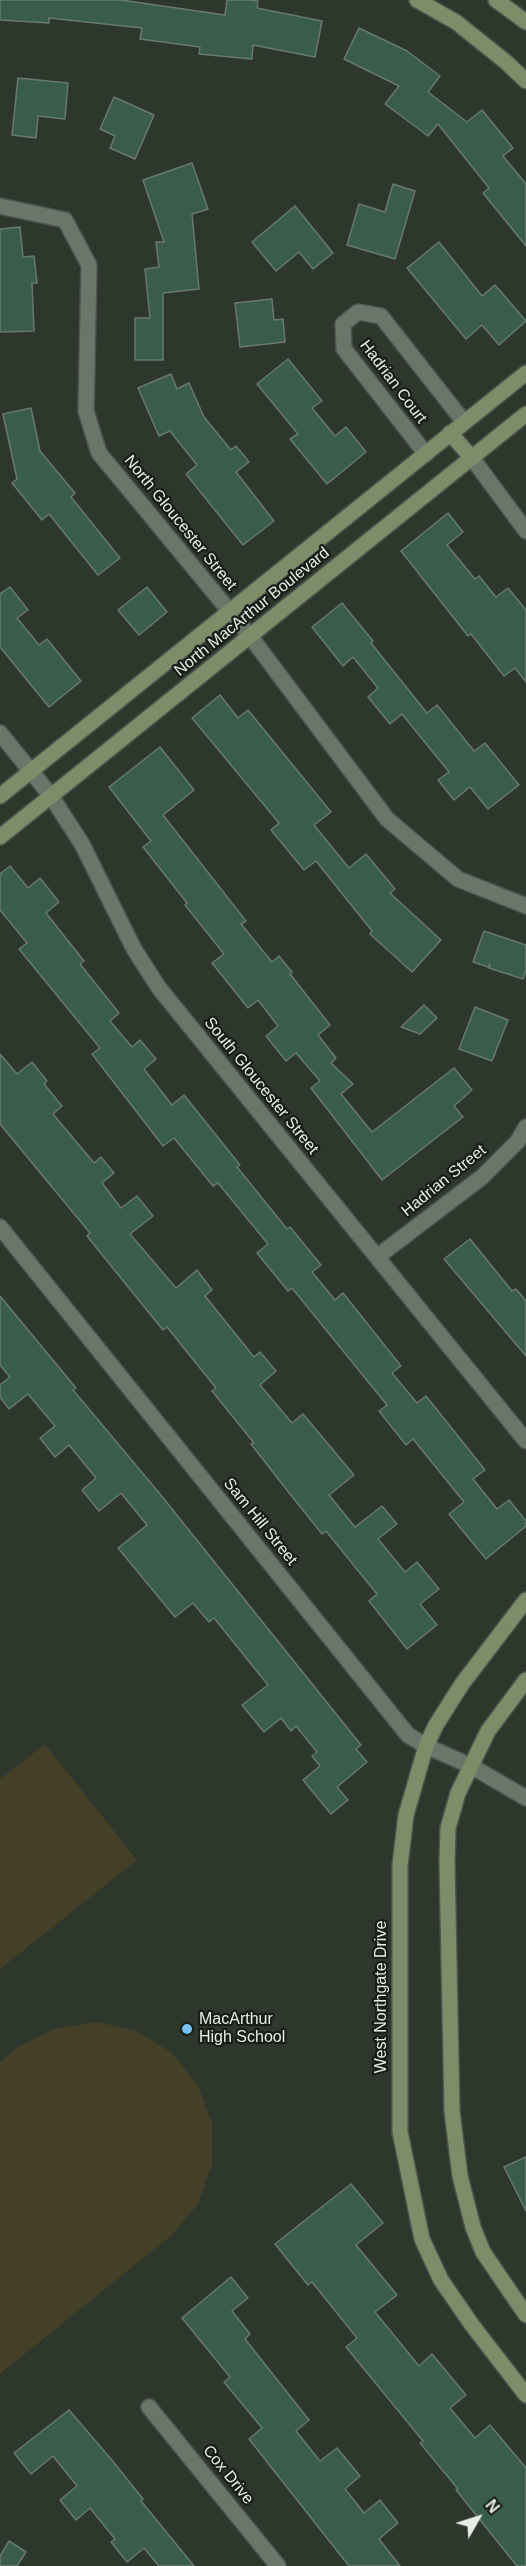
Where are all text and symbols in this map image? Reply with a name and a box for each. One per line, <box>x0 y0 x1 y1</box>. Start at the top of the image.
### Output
street label: Hadrian Court <box>355 336 431 428</box>
street label: North Gloucester Street <box>120 452 240 594</box>
street label: North MacArthur Boulevard <box>171 544 333 680</box>
street label: South Gloucester Street <box>200 1014 322 1158</box>
street label: Hadrian Street <box>398 1141 490 1221</box>
street label: Sam Hill Street <box>219 1474 301 1570</box>
street label: West Northgate Drive <box>372 1921 392 2073</box>
place label: MacArthur High School <box>199 2010 285 2048</box>
marker: MacArthur High School <box>180 2022 194 2036</box>
street label: Cox Drive <box>198 2442 258 2508</box>
north arrow <box>448 2488 508 2548</box>
text: N <box>482 2497 503 2516</box>

